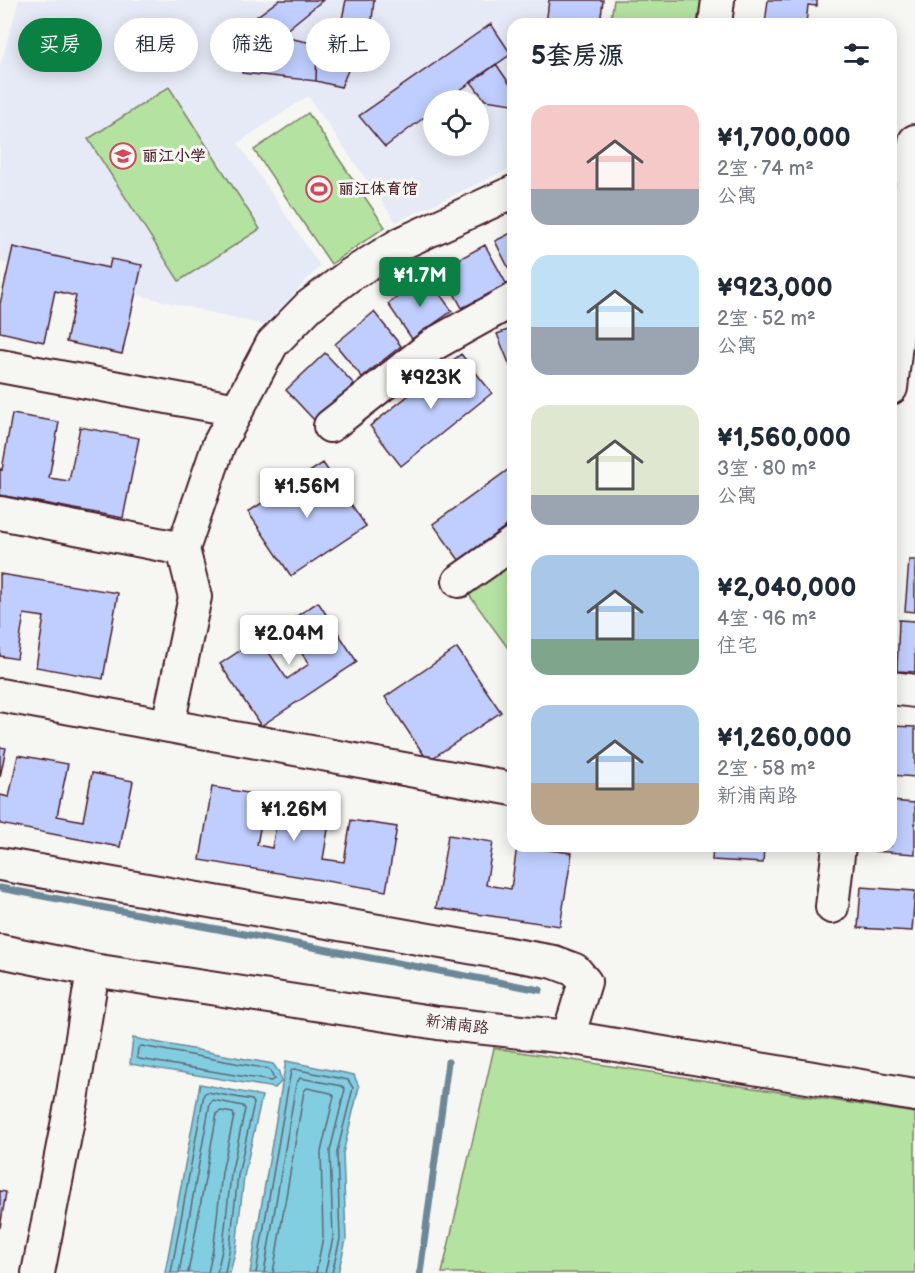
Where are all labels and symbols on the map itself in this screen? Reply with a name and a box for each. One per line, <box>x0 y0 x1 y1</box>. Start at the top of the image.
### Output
school or university icon: 丽江小学 <box>108 141 138 171</box>
place label: 丽江小学 <box>142 147 206 166</box>
sports icon: 丽江体育馆 <box>304 174 334 204</box>
place label: 丽江体育馆 <box>338 180 418 199</box>
pin: ¥1.7M <box>378 257 462 308</box>
pin: ¥923K <box>389 359 473 410</box>
pin: ¥1.56M <box>258 468 356 519</box>
pin: ¥2.04M <box>240 615 338 666</box>
pin: ¥1.26M <box>245 791 343 842</box>
street label: 新浦南路 <box>424 1012 490 1038</box>

